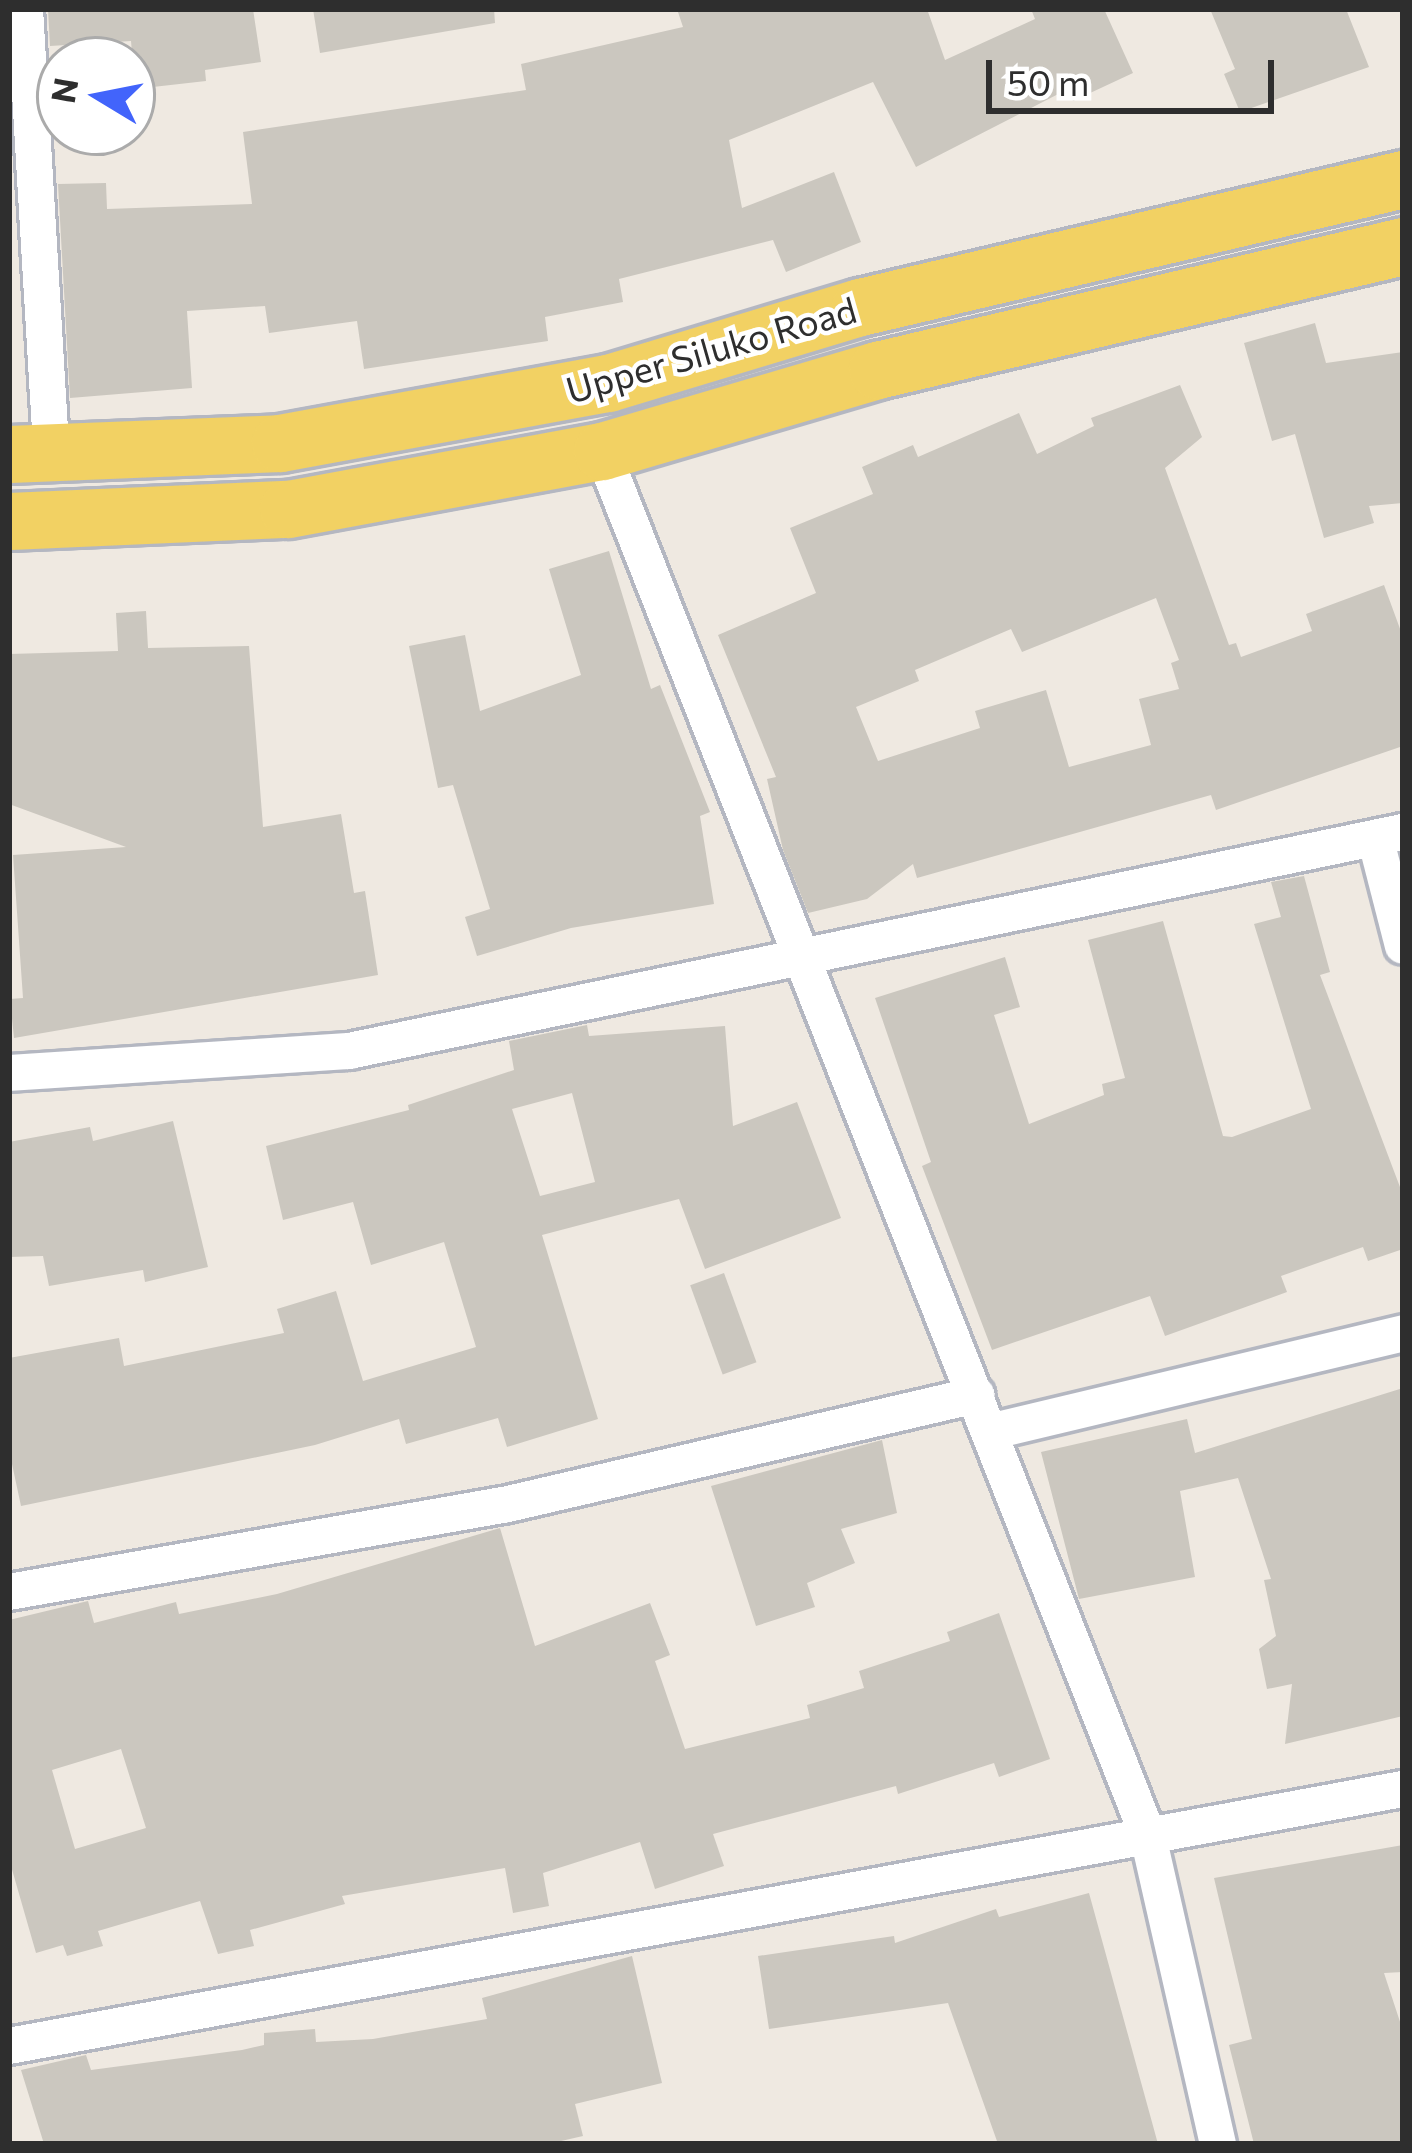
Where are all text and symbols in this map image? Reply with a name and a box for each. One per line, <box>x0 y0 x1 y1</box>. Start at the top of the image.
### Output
north arrow <box>36 36 156 156</box>
scale bar <box>992 36 1280 110</box>
text: 50 m <box>1007 59 1089 103</box>
text: N <box>41 74 85 106</box>
street label: Upper Siluko Road <box>561 287 861 411</box>

